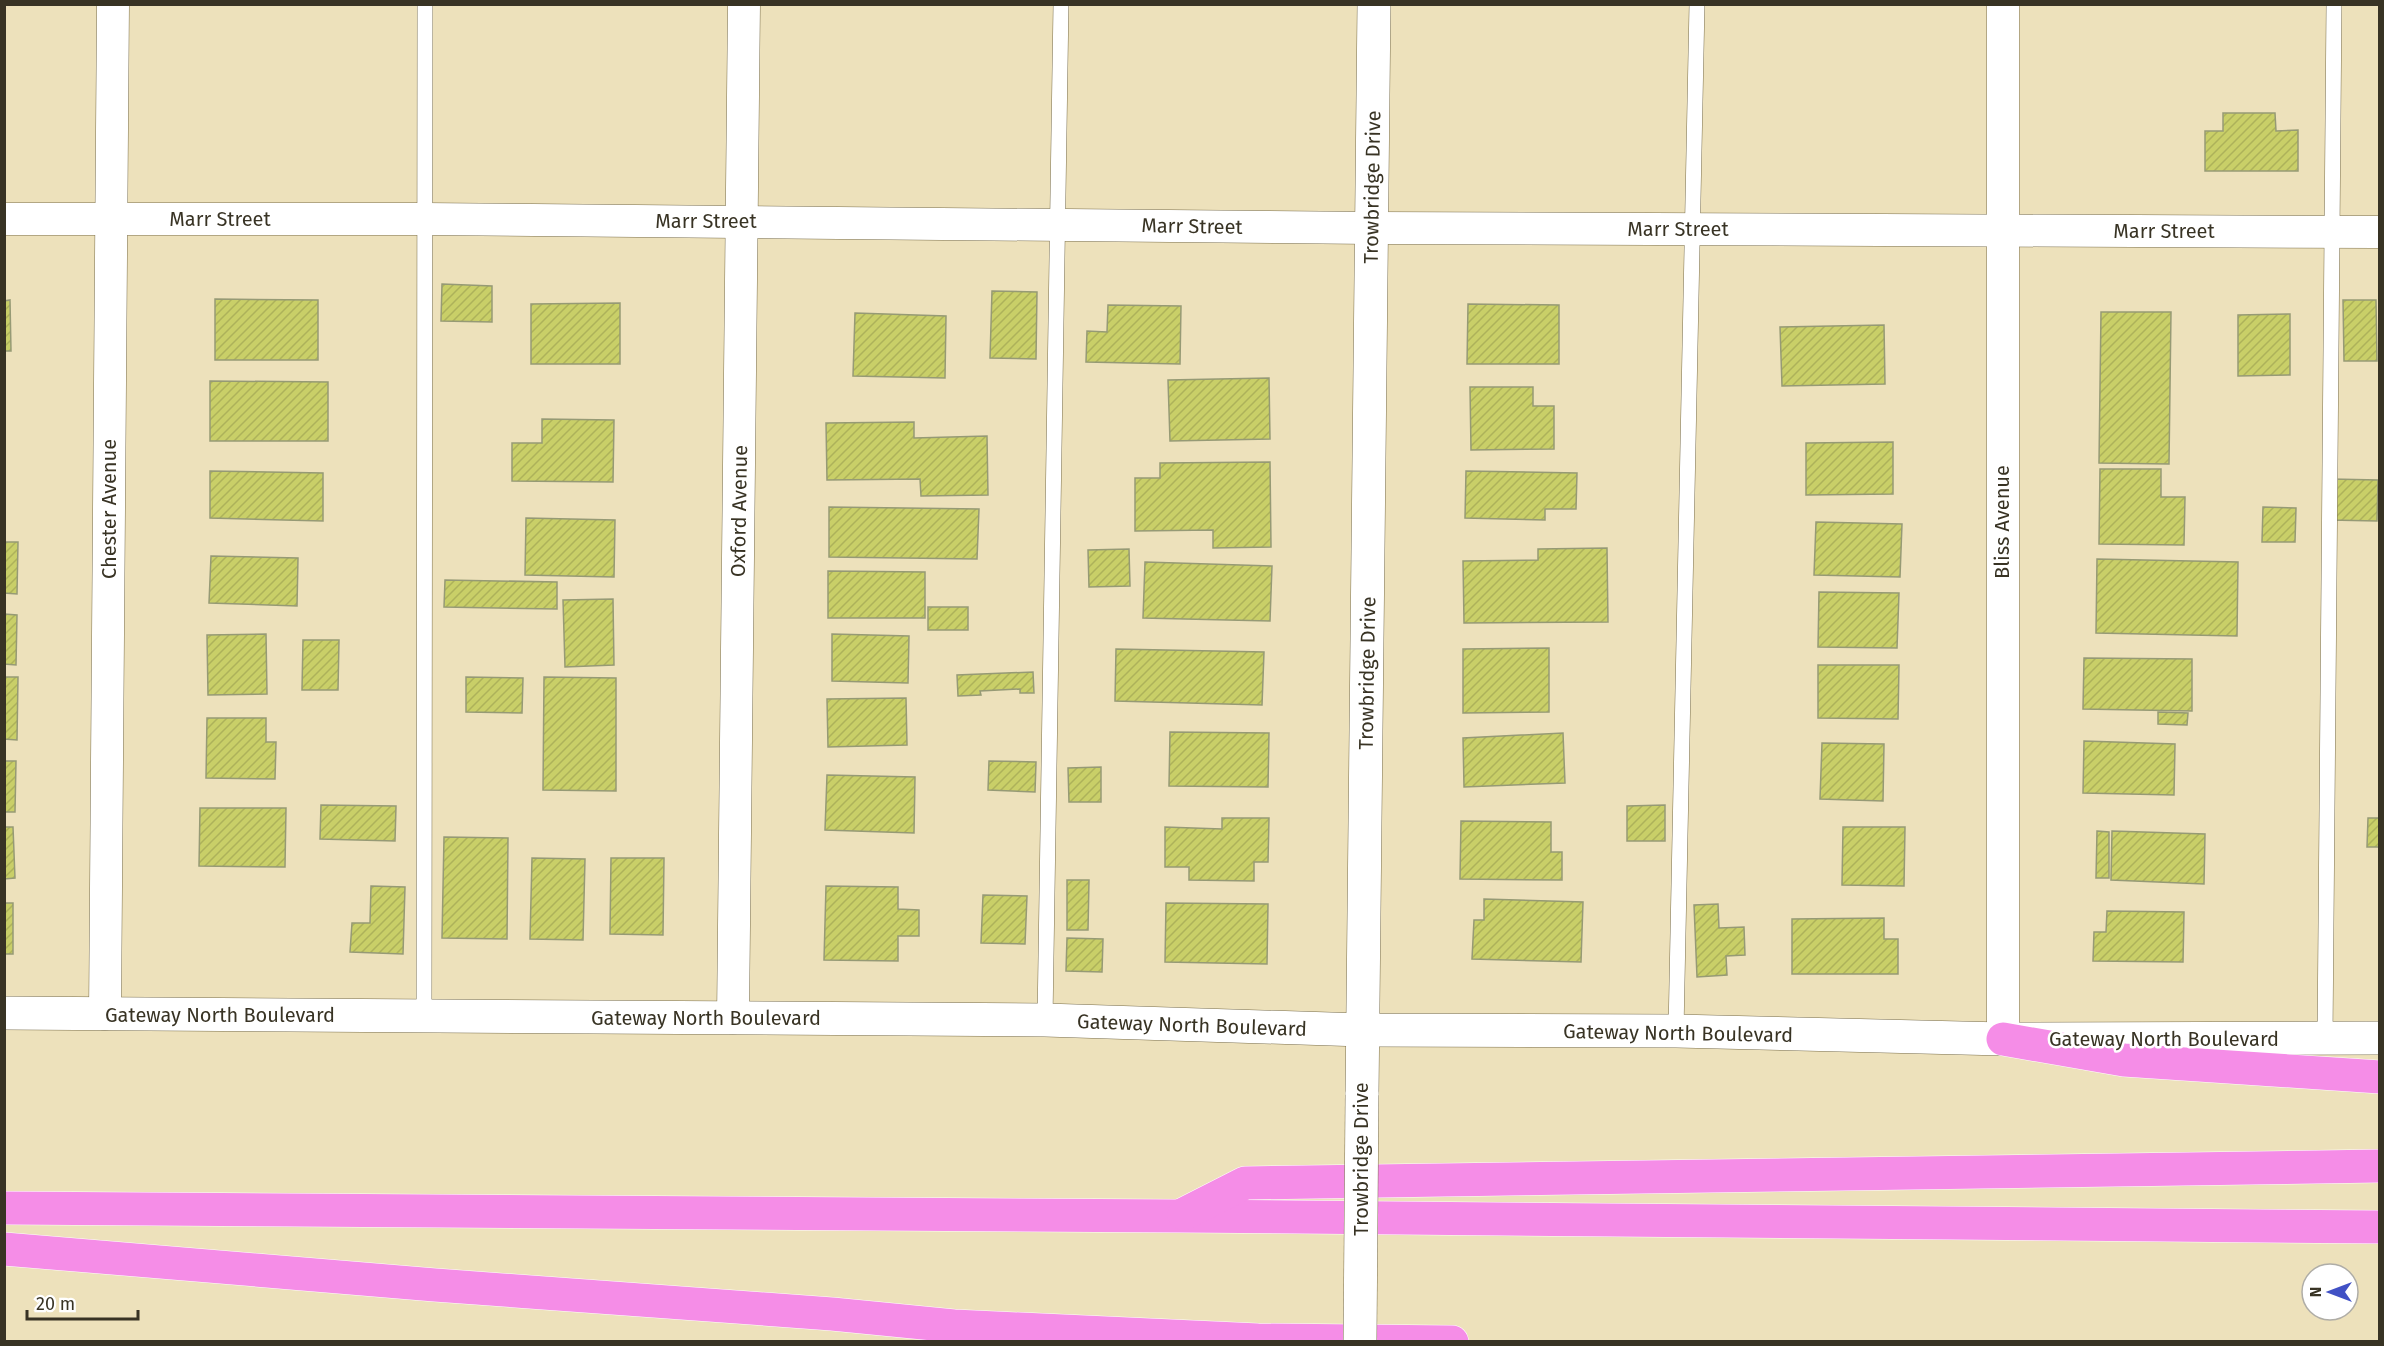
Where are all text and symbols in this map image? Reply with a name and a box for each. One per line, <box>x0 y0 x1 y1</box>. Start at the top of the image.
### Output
street label: Trowbridge Drive <box>1359 110 1385 264</box>
street label: Marr Street <box>169 207 271 231</box>
street label: Marr Street <box>655 209 757 233</box>
street label: Marr Street <box>1141 213 1244 239</box>
street label: Marr Street <box>1627 217 1729 241</box>
street label: Marr Street <box>2113 219 2215 243</box>
street label: Chester Avenue <box>97 439 121 579</box>
street label: Oxford Avenue <box>726 445 752 577</box>
street label: Bliss Avenue <box>1990 465 2014 579</box>
street label: Trowbridge Drive <box>1354 596 1380 750</box>
street label: Gateway North Boulevard <box>105 1003 335 1027</box>
street label: Gateway North Boulevard <box>591 1006 821 1030</box>
street label: Gateway North Boulevard <box>1077 1009 1307 1041</box>
street label: Gateway North Boulevard <box>1563 1019 1793 1047</box>
street label: Gateway North Boulevard <box>2049 1027 2279 1051</box>
street label: Trowbridge Drive <box>1349 1082 1373 1236</box>
north arrow <box>2300 1262 2360 1322</box>
scale bar <box>27 1283 138 1321</box>
text: N <box>2306 1287 2325 1297</box>
text: 20 m <box>36 1293 75 1315</box>

